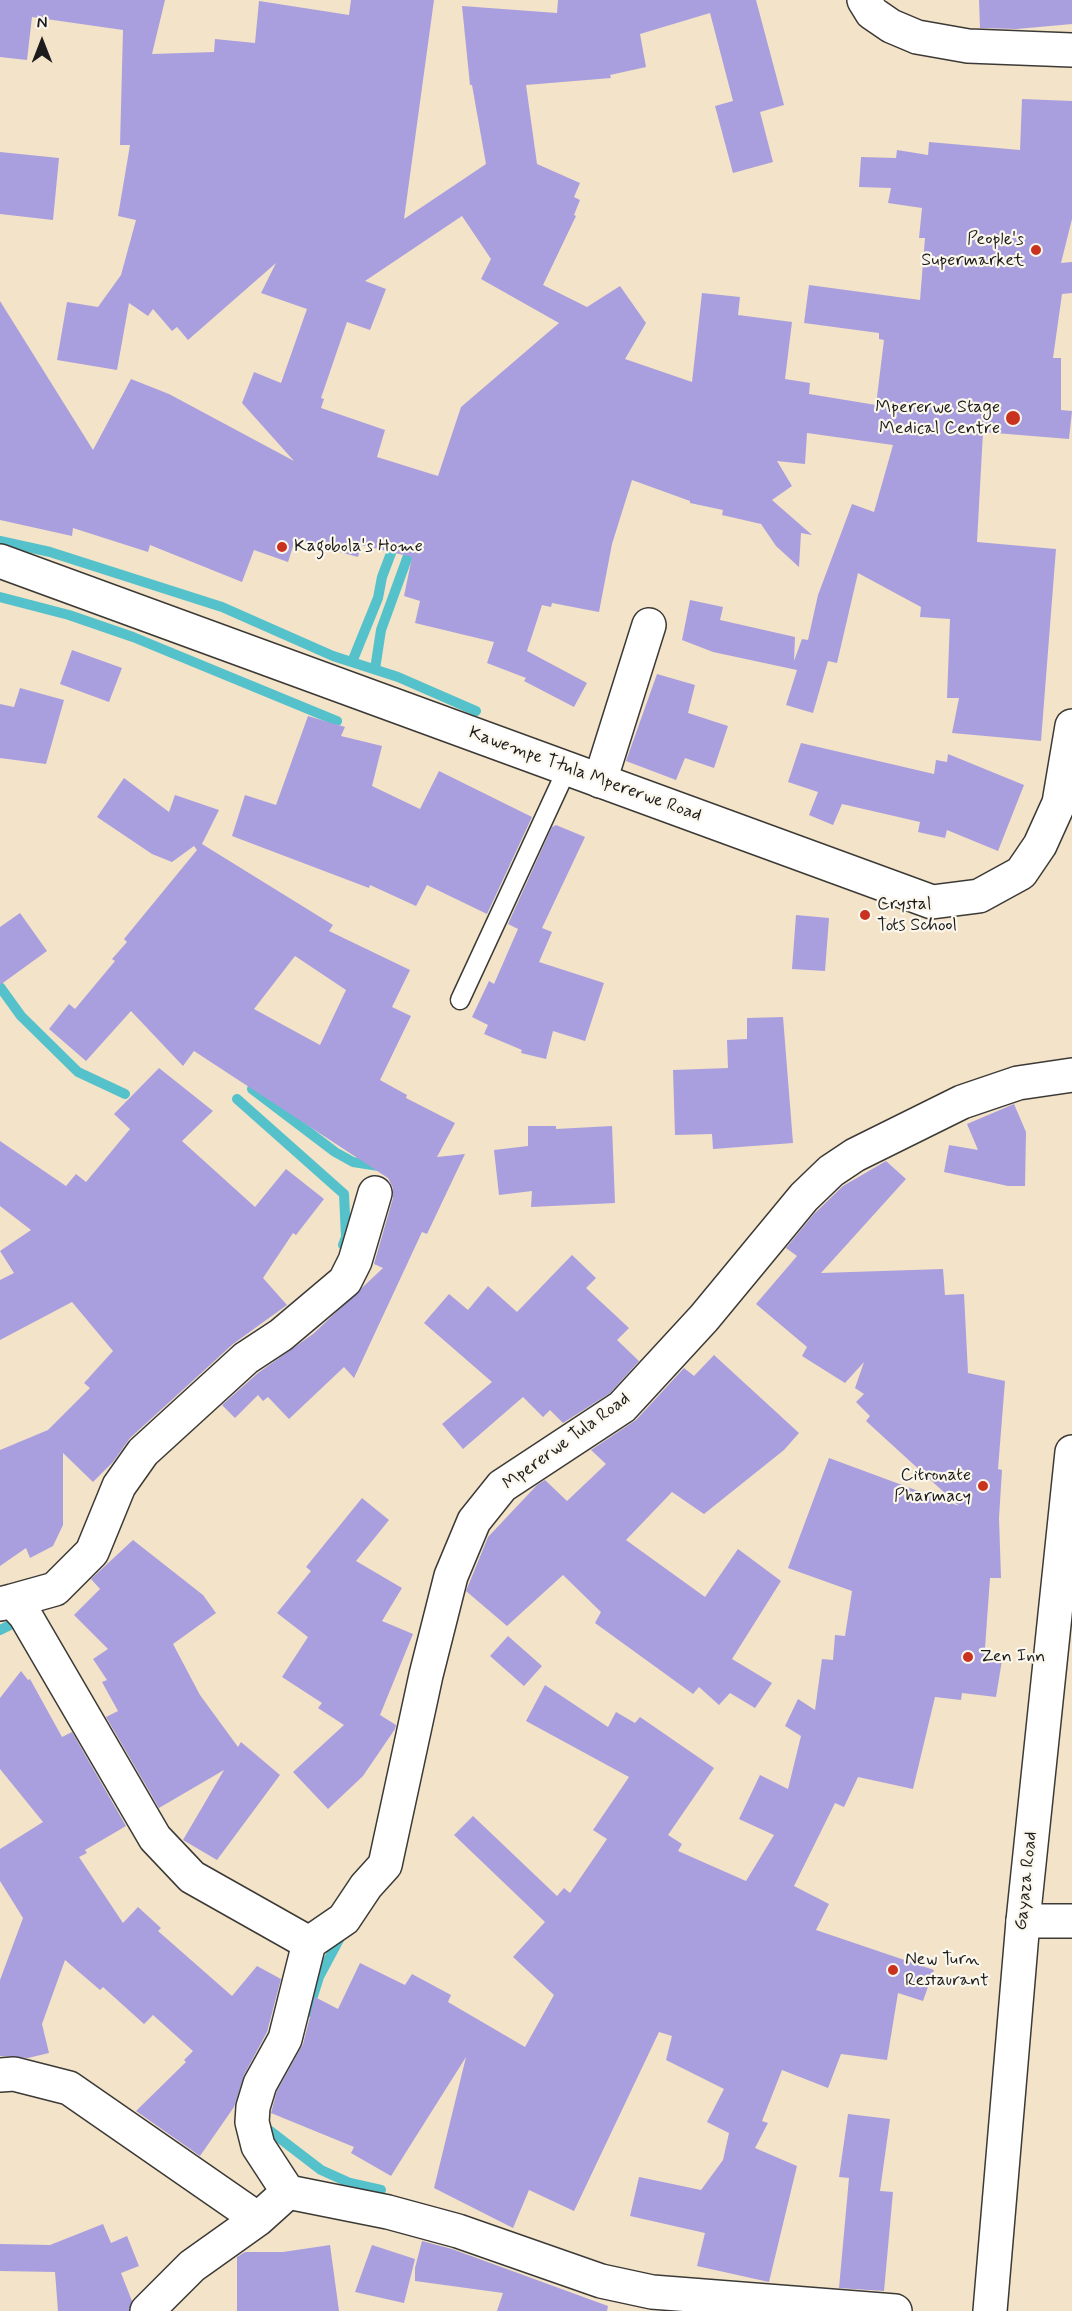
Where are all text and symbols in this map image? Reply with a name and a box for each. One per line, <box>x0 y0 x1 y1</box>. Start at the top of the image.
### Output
north arrow <box>12 12 72 72</box>
text: N <box>37 13 47 34</box>
place label: People's Supermarket <box>921 229 1024 272</box>
marker: People's Supermarket <box>1029 243 1043 257</box>
place label: Mpererwe Stage Medical Centre <box>875 397 1000 440</box>
marker: Mpererwe Stage Medical Centre <box>1004 409 1022 427</box>
place label: Kagobola's Home <box>294 536 423 558</box>
marker: Kagobola's Home <box>275 540 289 554</box>
street label: Kawempe Ttula Mpererwe Road <box>466 723 704 827</box>
place label: Crystal Tots School <box>877 894 957 936</box>
marker: Crystal Tots School <box>858 908 872 922</box>
street label: Mpererwe Tula Road <box>499 1389 635 1495</box>
place label: Citronate Pharmacy <box>894 1465 971 1508</box>
marker: Citronate Pharmacy <box>976 1479 990 1493</box>
place label: Zen Inn <box>980 1646 1045 1668</box>
marker: Zen Inn <box>961 1650 975 1664</box>
street label: Gayaza Road <box>1011 1831 1043 1931</box>
place label: New Turn Restaurant <box>905 1949 989 1992</box>
marker: New Turn Restaurant <box>886 1963 900 1977</box>

